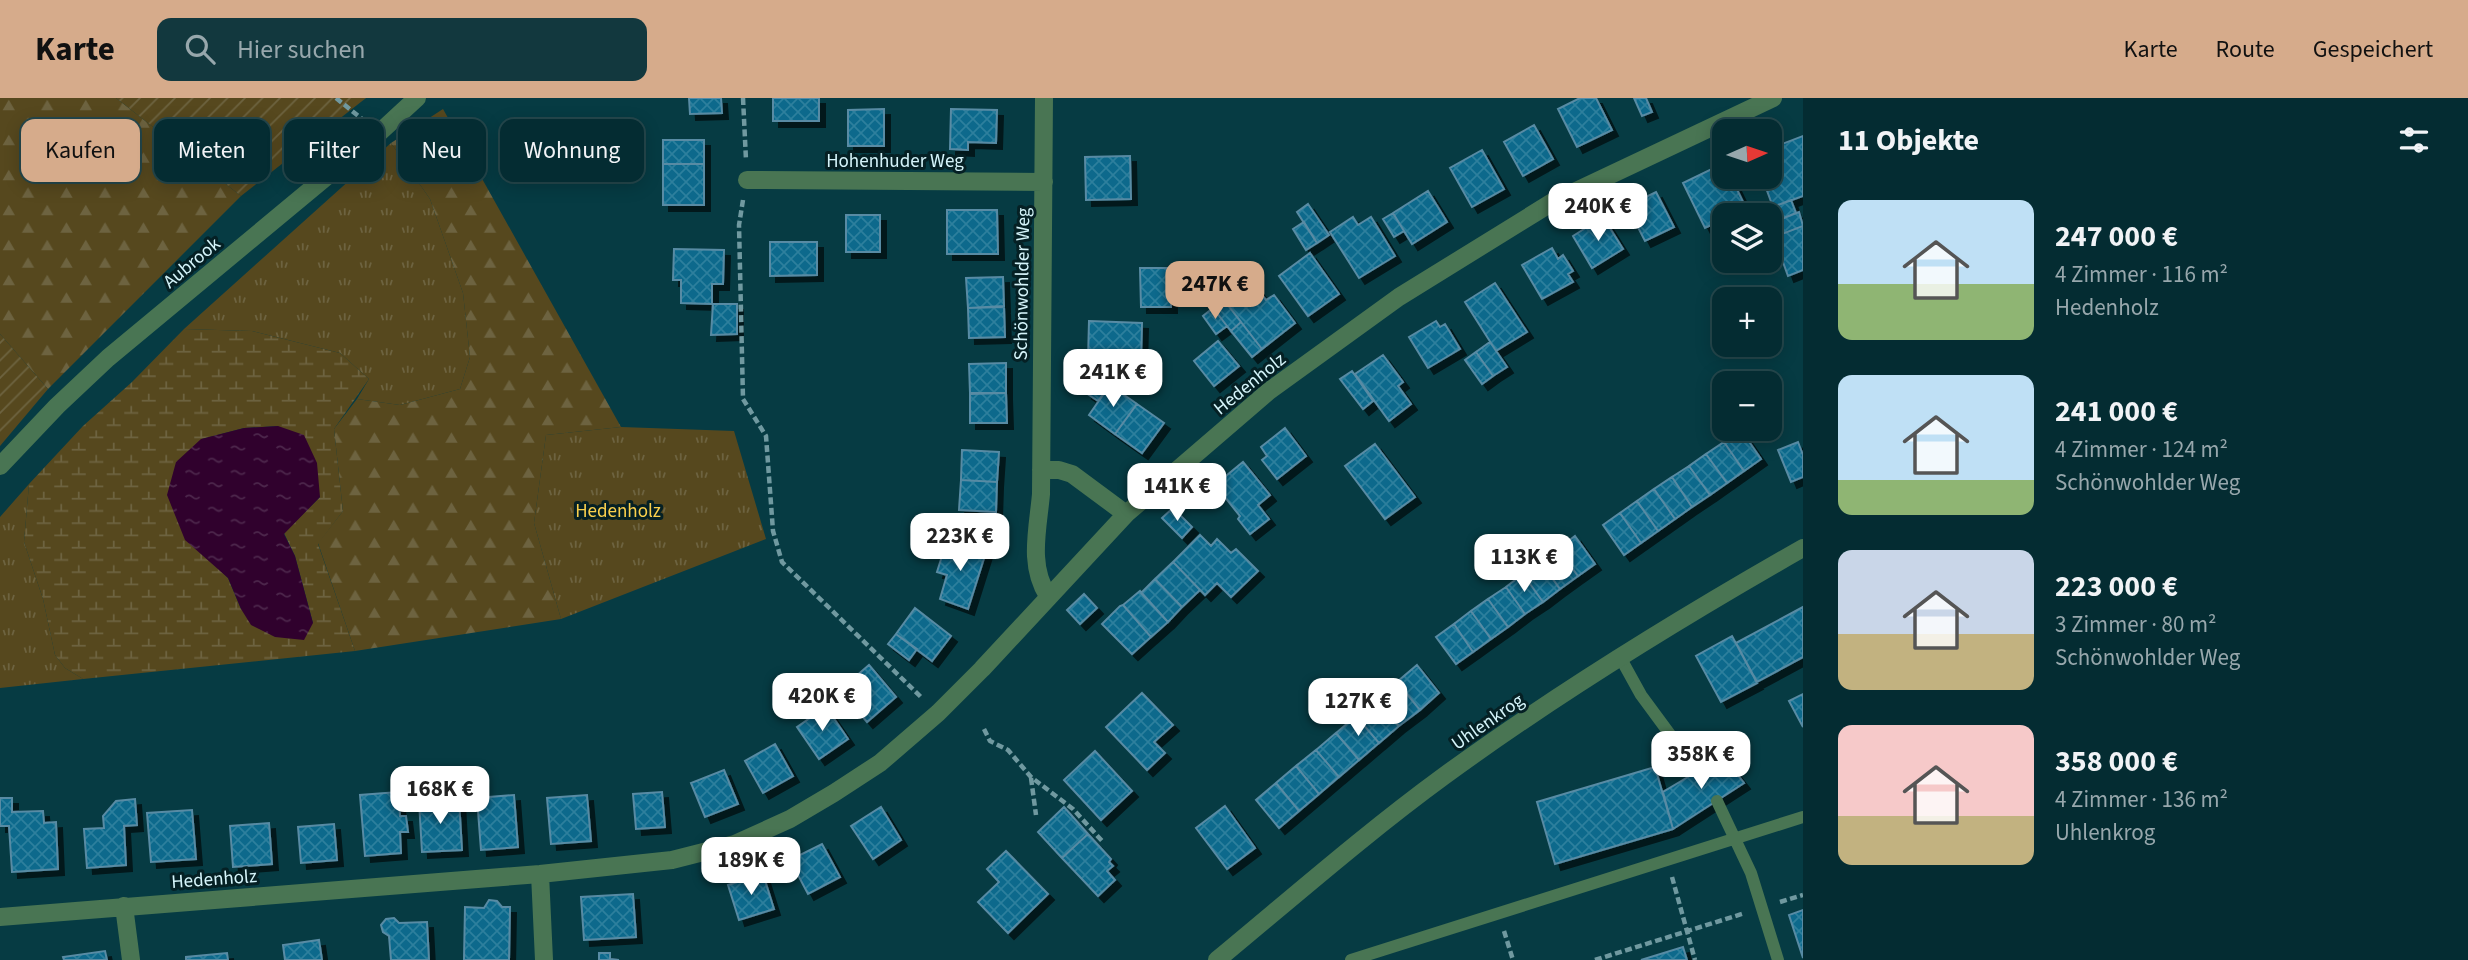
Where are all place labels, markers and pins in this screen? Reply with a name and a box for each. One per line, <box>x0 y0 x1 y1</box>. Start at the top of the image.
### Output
pin: 240K € <box>1541 184 1655 243</box>
pin: 247K € <box>1158 262 1272 321</box>
pin: 241K € <box>1056 350 1170 409</box>
pin: 141K € <box>1120 464 1234 523</box>
pin: 223K € <box>903 514 1017 573</box>
pin: 113K € <box>1467 534 1581 594</box>
pin: 420K € <box>765 674 879 733</box>
pin: 127K € <box>1301 678 1415 738</box>
pin: 358K € <box>1644 732 1758 791</box>
pin: 168K € <box>383 766 497 826</box>
pin: 189K € <box>694 838 808 897</box>

